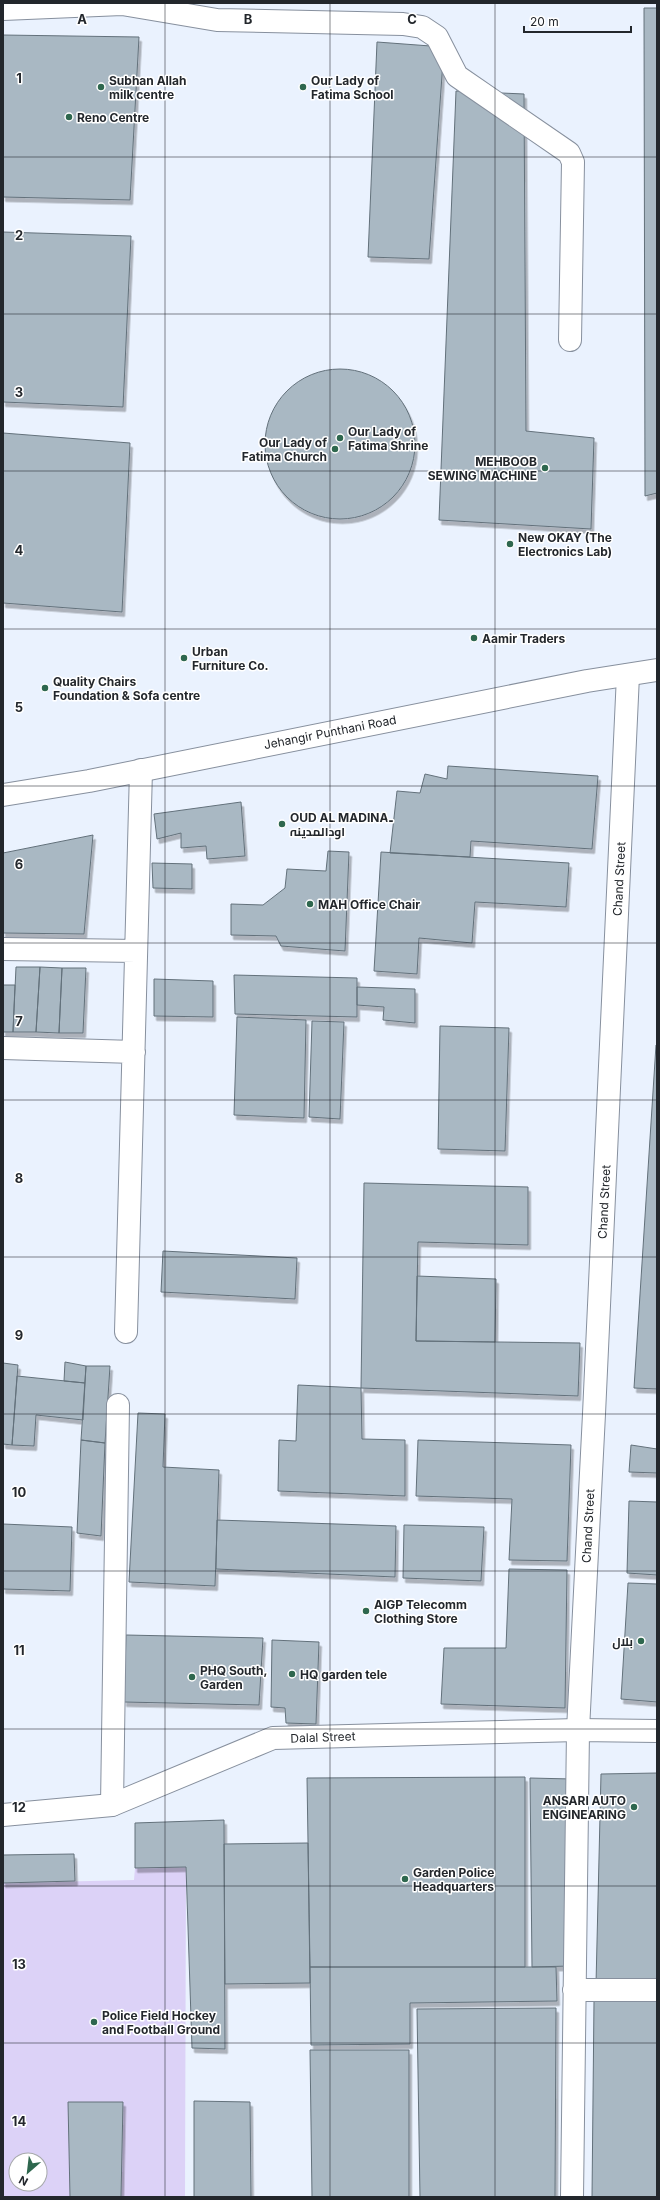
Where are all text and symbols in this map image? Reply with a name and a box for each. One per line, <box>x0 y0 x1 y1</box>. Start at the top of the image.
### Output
scale bar <box>524 8 631 34</box>
text: A <box>77 11 87 27</box>
text: B <box>244 11 253 27</box>
text: C <box>407 11 417 27</box>
text: 20 m <box>530 14 559 29</box>
text: 1 <box>16 70 22 86</box>
place label: Subhan Allah milk centre <box>109 73 187 102</box>
place label: Our Lady of Fatima School <box>311 73 394 102</box>
marker: Subhan Allah milk centre <box>96 82 106 92</box>
marker: Our Lady of Fatima School <box>298 82 308 92</box>
place label: Reno Centre <box>77 110 149 125</box>
marker: Reno Centre <box>64 112 74 122</box>
text: 2 <box>15 227 23 243</box>
text: 3 <box>15 384 23 400</box>
place label: Our Lady of Fatima Shrine <box>348 424 428 453</box>
marker: Our Lady of Fatima Shrine <box>335 433 345 443</box>
place label: Our Lady of Fatima Church <box>242 435 327 464</box>
marker: Our Lady of Fatima Church <box>330 444 340 454</box>
place label: MEHBOOB SEWING MACHINE <box>428 454 537 483</box>
marker: MEHBOOB SEWING MACHINE <box>540 463 550 473</box>
place label: New OKAY (The Electronics Lab) <box>518 530 612 559</box>
marker: New OKAY (The Electronics Lab) <box>505 539 515 549</box>
text: 4 <box>15 542 24 558</box>
place label: Aamir Traders <box>482 631 565 646</box>
marker: Aamir Traders <box>469 633 479 643</box>
place label: Urban Furniture Co. <box>192 644 269 673</box>
marker: Urban Furniture Co. <box>179 653 189 663</box>
place label: Quality Chairs Foundation & Sofa centre <box>53 674 200 703</box>
marker: Quality Chairs Foundation & Sofa centre <box>40 683 50 693</box>
text: 5 <box>15 699 23 715</box>
street label: Jehangir Punthani Road <box>262 712 398 752</box>
place label: OUD AL MADINA۔ اودالمدینہ <box>290 810 393 840</box>
marker: OUD AL MADINA۔ اودالمدینہ <box>277 819 287 829</box>
street label: Chand Street <box>610 841 628 916</box>
text: 6 <box>15 856 23 872</box>
place label: MAH Office Chair <box>318 897 420 912</box>
marker: MAH Office Chair <box>305 899 315 909</box>
text: 7 <box>15 1013 23 1029</box>
street label: Chand Street <box>595 1164 613 1239</box>
text: 8 <box>15 1170 23 1186</box>
text: 9 <box>15 1327 23 1343</box>
text: 10 <box>12 1484 26 1500</box>
street label: Chand Street <box>579 1488 597 1563</box>
place label: AIGP Telecomm Clothing Store <box>374 1597 467 1626</box>
marker: AIGP Telecomm Clothing Store <box>361 1606 371 1616</box>
place label: بلال <box>612 1634 633 1650</box>
marker: بلال <box>636 1636 646 1646</box>
text: 11 <box>13 1642 25 1658</box>
place label: PHQ South, Garden <box>200 1663 268 1692</box>
place label: HQ garden tele <box>300 1667 387 1682</box>
marker: HQ garden tele <box>287 1669 297 1679</box>
marker: PHQ South, Garden <box>187 1672 197 1682</box>
street label: Dalal Street <box>290 1728 356 1746</box>
place label: ANSARI AUTO ENGINEARING <box>542 1793 626 1822</box>
text: 12 <box>12 1799 26 1815</box>
marker: ANSARI AUTO ENGINEARING <box>629 1802 639 1812</box>
place label: Garden Police Headquarters <box>413 1865 494 1894</box>
marker: Garden Police Headquarters <box>400 1874 410 1884</box>
text: 13 <box>12 1956 26 1972</box>
place label: Police Field Hockey and Football Ground <box>102 2008 220 2037</box>
marker: Police Field Hockey and Football Ground <box>89 2017 99 2027</box>
text: 14 <box>12 2113 26 2129</box>
north arrow <box>8 2152 48 2192</box>
text: N <box>16 2173 30 2189</box>

